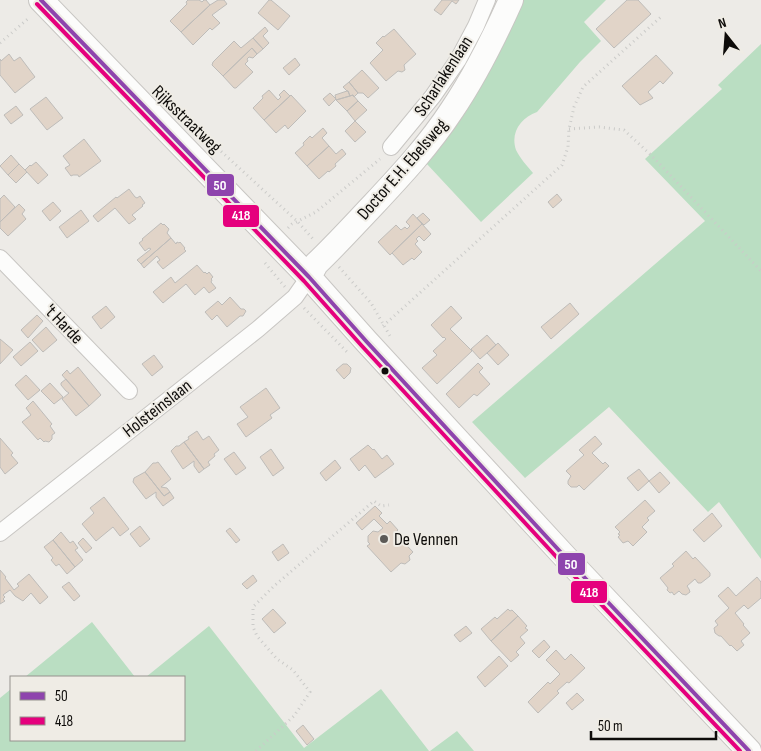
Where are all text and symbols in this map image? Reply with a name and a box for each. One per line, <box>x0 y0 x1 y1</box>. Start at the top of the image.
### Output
north arrow <box>701 10 751 60</box>
text: N <box>716 14 728 32</box>
street label: Scharlakenlaan <box>410 32 477 120</box>
street label: Rijksstraatweg <box>148 81 226 158</box>
street label: Doctor E.H. Ebelsweg <box>353 115 452 224</box>
line badge: 50 <box>206 173 235 197</box>
text: 50 <box>214 177 227 194</box>
line badge: 418 <box>222 204 260 228</box>
text: 418 <box>232 207 251 224</box>
street label: 't Harde <box>40 300 87 349</box>
unlabelled marker <box>380 366 390 376</box>
street label: Holsteinslaan <box>119 375 196 442</box>
place label: De Vennen <box>394 529 458 550</box>
marker: De Vennen <box>378 533 390 545</box>
line badge: 50 <box>557 552 586 576</box>
text: 50 <box>565 556 578 573</box>
line badge: 418 <box>570 580 608 604</box>
text: 418 <box>580 584 599 601</box>
legend <box>10 676 185 741</box>
text: 50 <box>55 687 68 706</box>
scale bar <box>591 708 716 740</box>
text: 418 <box>55 712 73 731</box>
text: 50 m <box>598 717 623 736</box>

